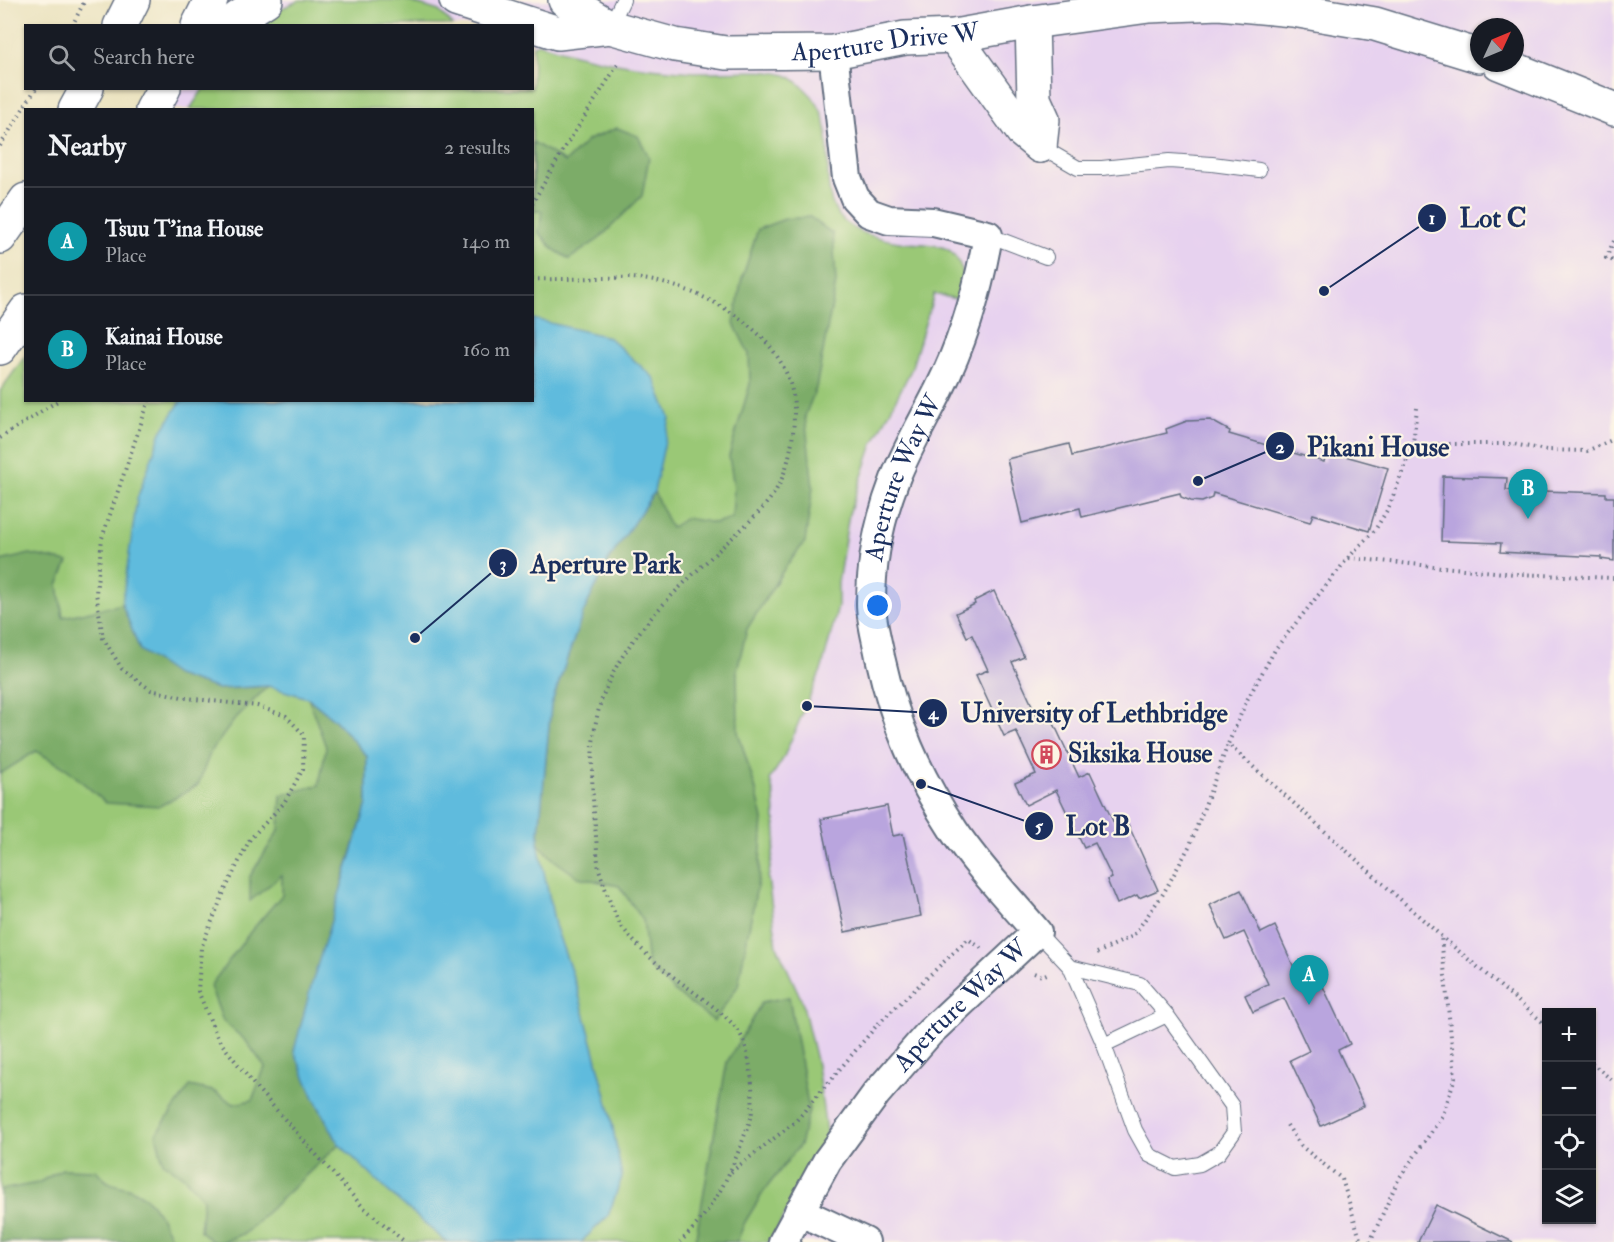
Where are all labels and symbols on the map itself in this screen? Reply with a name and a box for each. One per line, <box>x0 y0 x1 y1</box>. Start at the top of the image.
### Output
street label: Aperture Drive W <box>790 15 984 69</box>
north arrow <box>1470 18 1524 72</box>
callout: Lot C <box>1417 196 1538 241</box>
text: Lot C <box>1460 202 1526 235</box>
text: 1 <box>1429 207 1435 230</box>
street label: Aperture Way W <box>858 388 950 564</box>
callout: Pikani House <box>1265 424 1462 469</box>
text: Pikani House <box>1307 431 1450 464</box>
text: 2 <box>1275 436 1285 459</box>
pin: B <box>1508 470 1547 519</box>
callout: Aperture Park <box>488 541 693 586</box>
text: Aperture Park <box>530 548 683 582</box>
text: 3 <box>500 553 507 576</box>
your location <box>863 591 892 620</box>
callout: University of Lethbridge <box>918 690 1240 735</box>
text: University of Lethbridge <box>960 697 1228 731</box>
text: 4 <box>927 702 939 725</box>
building icon: Siksika House <box>1031 738 1063 770</box>
place label: Siksika House <box>1068 738 1213 770</box>
callout: Lot B <box>1024 803 1143 848</box>
text: Lot B <box>1066 810 1130 843</box>
text: 5 <box>1035 815 1044 838</box>
street label: Aperture Way W <box>886 931 1036 1079</box>
pin: A <box>1290 956 1328 1005</box>

